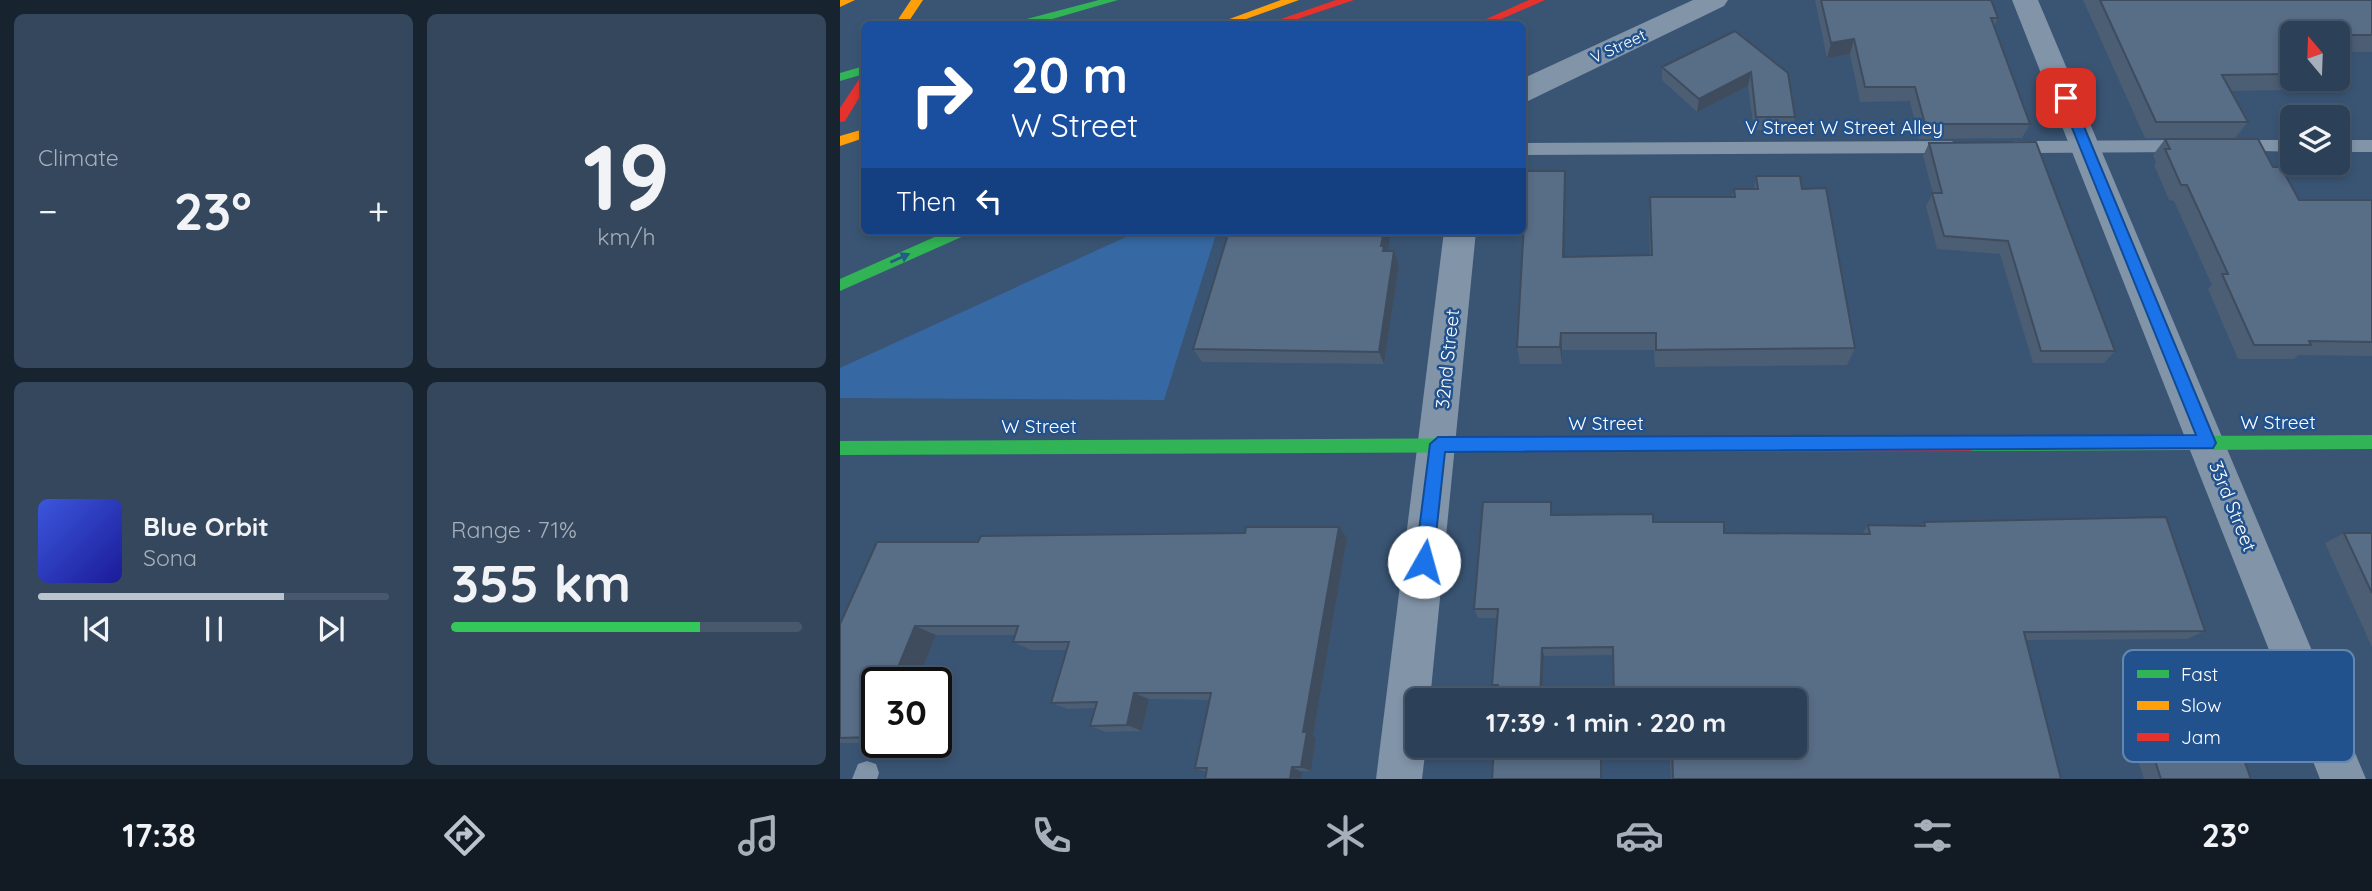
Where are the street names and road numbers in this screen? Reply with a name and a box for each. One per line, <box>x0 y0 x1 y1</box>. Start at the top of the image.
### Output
street label: V Street <box>1587 25 1649 67</box>
street label: V Street W Street Alley <box>1745 115 1943 139</box>
street label: 32nd Street <box>1430 308 1464 410</box>
street label: W Street <box>2240 410 2316 434</box>
street label: W Street <box>1568 411 1644 435</box>
street label: W Street <box>1001 414 1077 438</box>
street label: 33rd Street <box>2204 457 2262 555</box>

